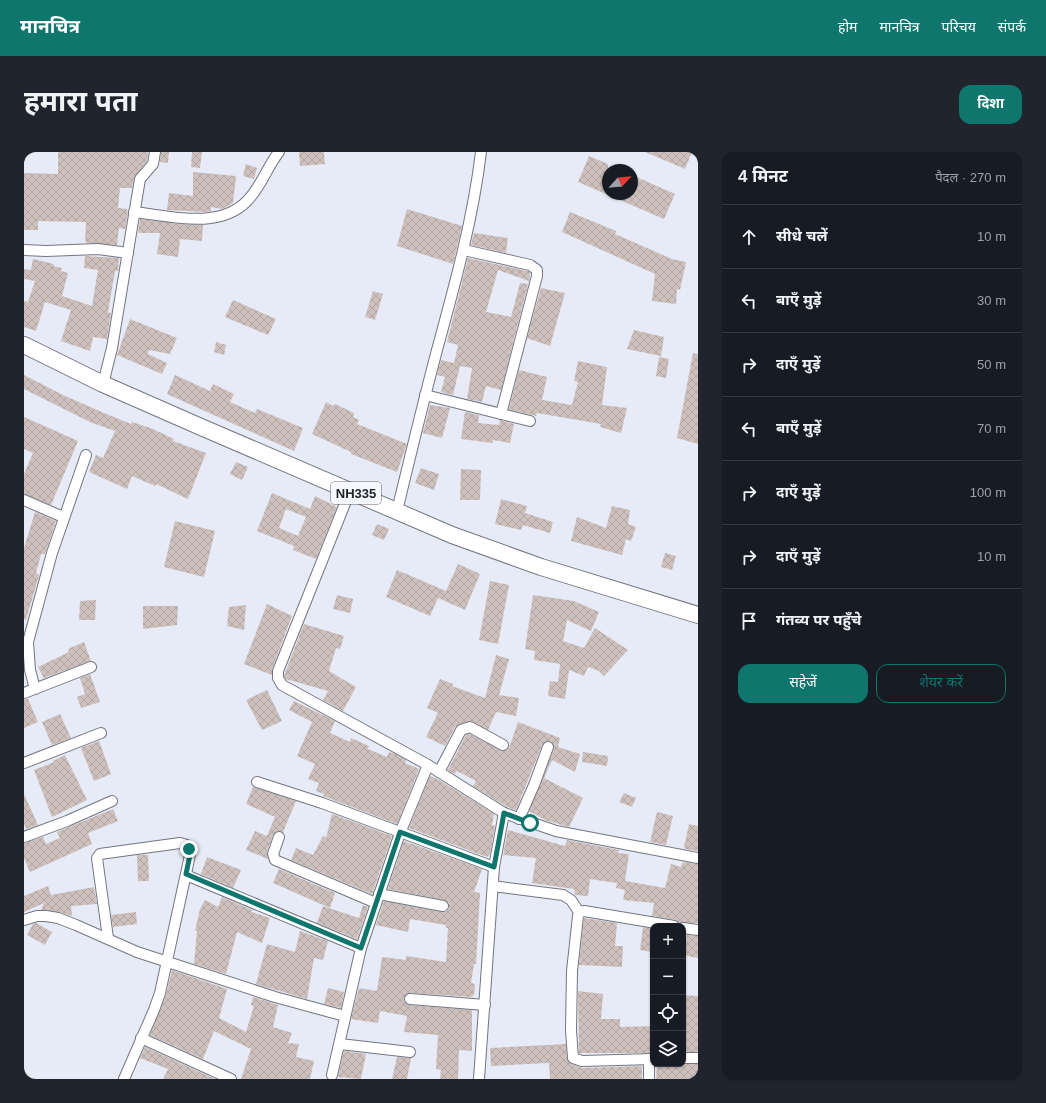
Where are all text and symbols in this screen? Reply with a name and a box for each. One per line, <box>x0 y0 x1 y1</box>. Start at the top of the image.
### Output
text: मानचित्र <box>20 16 80 37</box>
text: होम <box>838 19 857 35</box>
text: मानचित्र <box>879 19 920 35</box>
text: परिचय <box>942 19 976 35</box>
text: संपर्क <box>998 19 1026 35</box>
button: दिशा <box>959 85 1022 124</box>
text: हमारा पता <box>24 86 138 117</box>
north arrow <box>602 164 638 200</box>
text: 4 मिनट <box>738 167 788 186</box>
text: पैदल · 270 m <box>935 170 1006 185</box>
icon: ahead <box>738 226 760 248</box>
text: सीधे चलें <box>776 227 827 244</box>
text: 10 m <box>977 229 1006 244</box>
icon: left <box>738 290 760 312</box>
text: बाएँ मुड़ें <box>776 291 821 308</box>
text: 30 m <box>977 293 1006 308</box>
icon: right <box>738 354 760 376</box>
text: दाएँ मुड़ें <box>776 355 820 372</box>
text: 50 m <box>977 357 1006 372</box>
icon: left <box>738 418 760 440</box>
text: बाएँ मुड़ें <box>776 419 821 436</box>
text: 70 m <box>977 421 1006 436</box>
road number: NH335 <box>331 482 381 504</box>
icon: right <box>738 482 760 504</box>
text: दाएँ मुड़ें <box>776 483 820 500</box>
text: 100 m <box>970 485 1006 500</box>
icon: right <box>738 546 760 568</box>
text: दाएँ मुड़ें <box>776 547 820 564</box>
text: 10 m <box>977 549 1006 564</box>
icon: arrive <box>738 610 760 632</box>
text: गंतव्य पर पहुँचे <box>776 611 861 628</box>
button: सहेजें <box>738 664 868 703</box>
button: शेयर करें <box>876 664 1006 703</box>
route start <box>521 814 539 832</box>
route end <box>180 840 198 858</box>
map controls <box>650 923 686 1067</box>
button: + <box>650 923 686 959</box>
button: − <box>650 959 686 995</box>
button: locate <box>650 995 686 1031</box>
button: layers <box>650 1031 686 1067</box>

